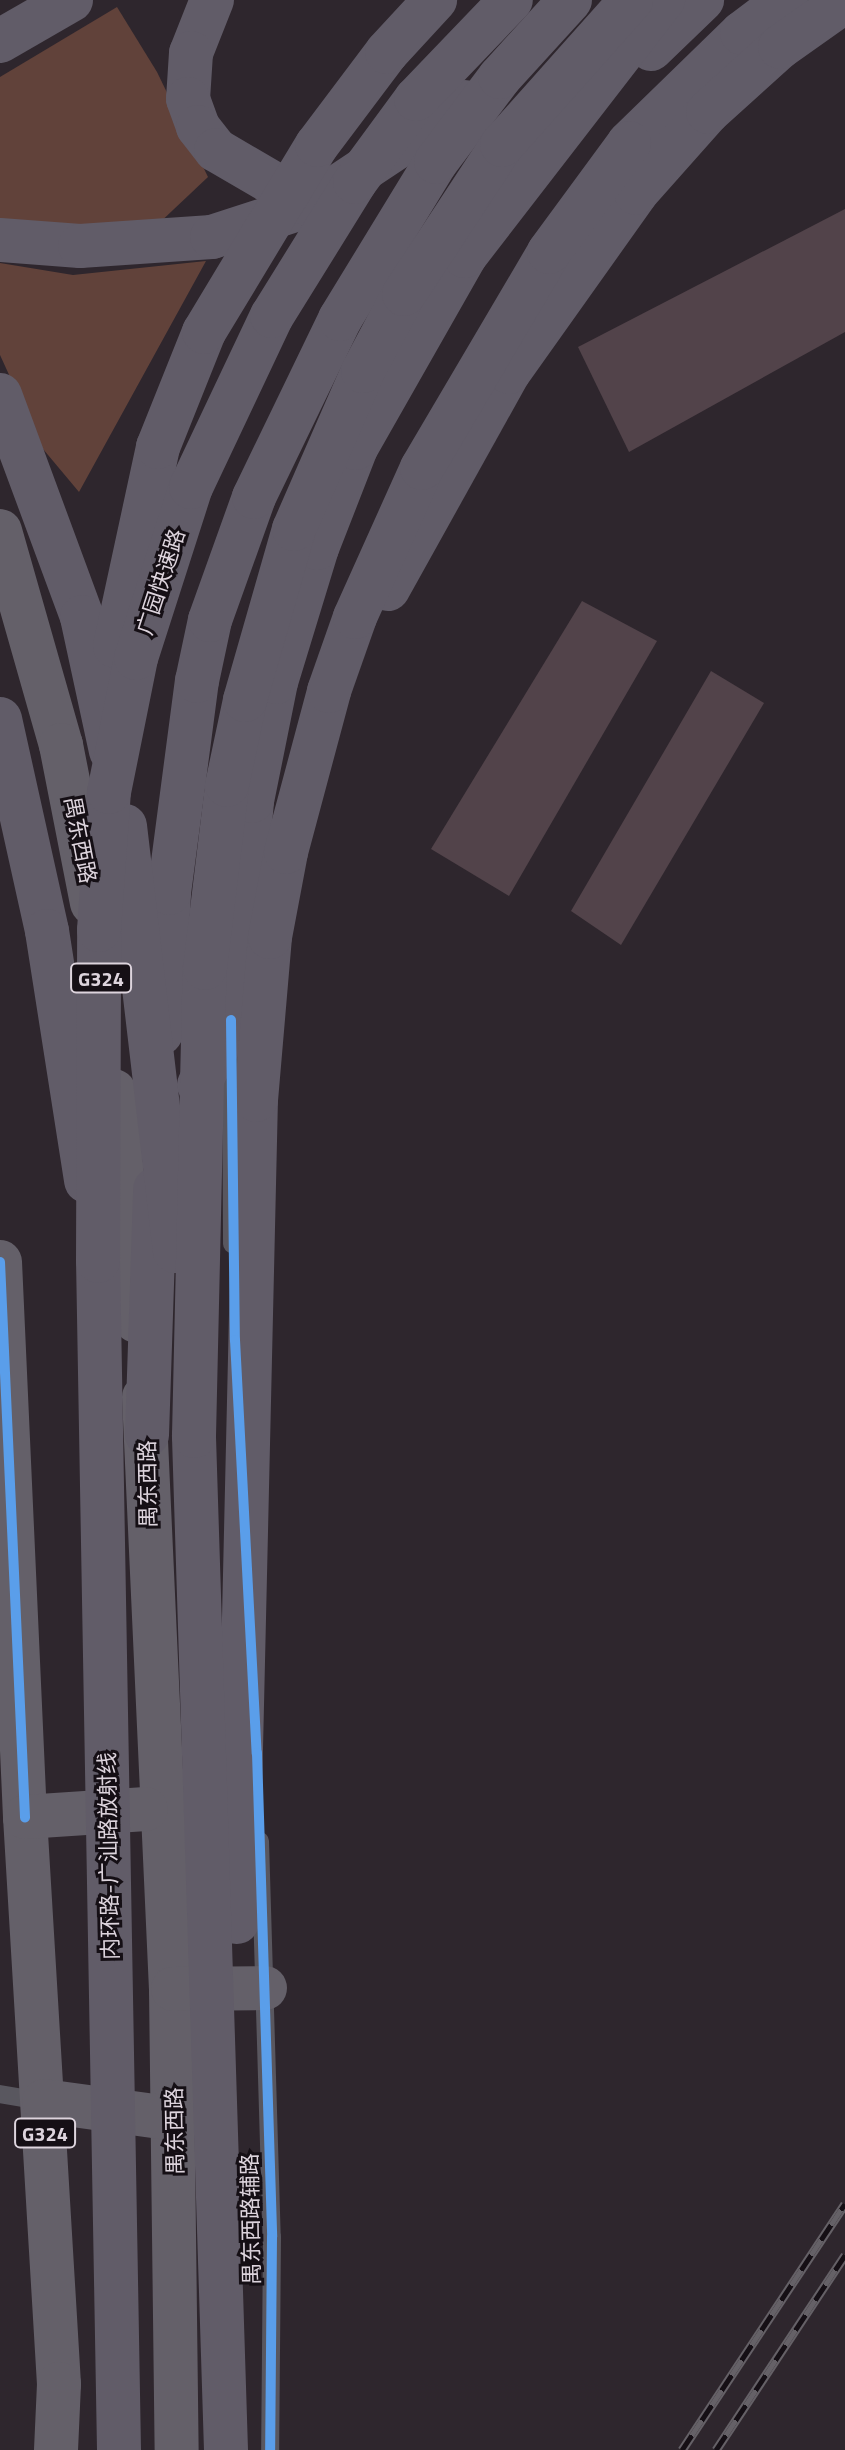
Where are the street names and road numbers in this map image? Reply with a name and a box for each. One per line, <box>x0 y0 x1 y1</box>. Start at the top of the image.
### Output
street label: 广园快速路 <box>131 526 191 638</box>
street label: 禺东西路 <box>59 794 101 886</box>
road number: G324 <box>69 962 133 994</box>
street label: 禺东西路 <box>134 1440 162 1528</box>
street label: 内环路-广汕路放射线 <box>94 1752 124 1960</box>
street label: 禺东西路 <box>161 2087 189 2175</box>
road number: G324 <box>13 2117 77 2149</box>
street label: 禺东西路辅路 <box>237 2153 265 2285</box>

